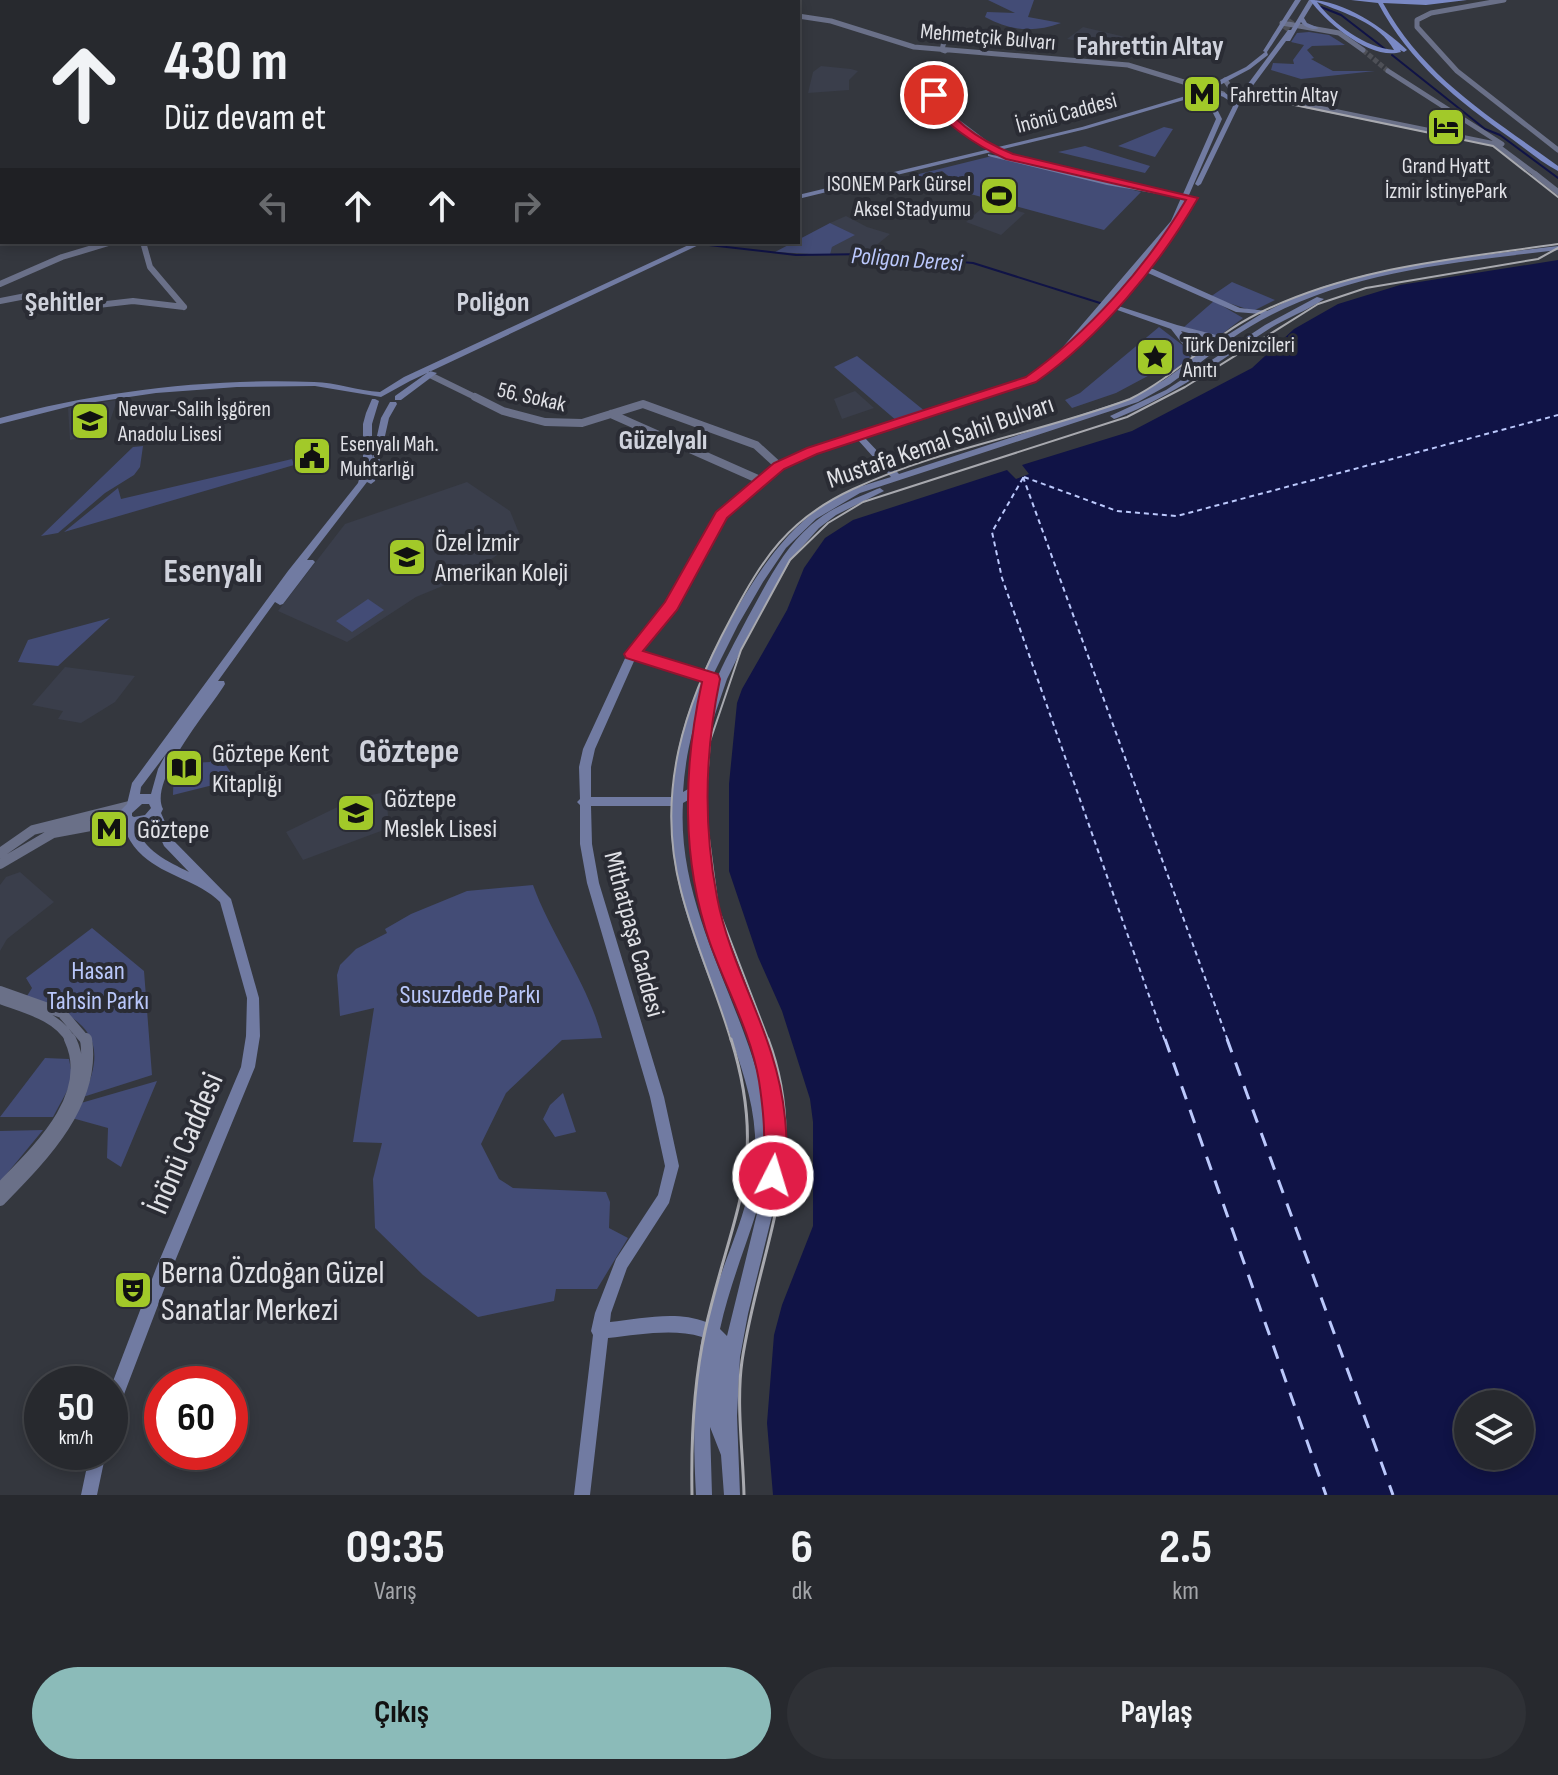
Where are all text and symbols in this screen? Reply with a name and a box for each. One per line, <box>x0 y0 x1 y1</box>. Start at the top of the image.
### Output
street label: Mehmetçik Bulvarı <box>919 18 1057 57</box>
text: 430 m <box>164 29 288 96</box>
district label: Fahrettin Altay <box>1076 30 1224 63</box>
icon: ahead <box>32 32 136 136</box>
pin <box>900 61 968 129</box>
icon: arrive <box>912 73 956 117</box>
metro station icon: Fahrettin Altay <box>1181 73 1223 115</box>
place label: Fahrettin Altay <box>1230 82 1339 109</box>
street label: İnönü Caddesi <box>1013 87 1120 140</box>
text: Düz devam et <box>164 97 326 140</box>
hotel icon: Grand Hyatt İzmir İstinyePark <box>1425 106 1467 148</box>
place label: Grand Hyatt İzmir İstinyePark <box>1385 153 1508 205</box>
place label: ISONEM Park Gürsel Aksel Stadyumu <box>827 171 971 223</box>
sports icon: ISONEM Park Gürsel Aksel Stadyumu <box>978 175 1020 217</box>
icon: left <box>252 184 296 228</box>
icon: ahead <box>336 184 380 228</box>
icon: ahead <box>420 184 464 228</box>
icon: right <box>504 184 548 228</box>
water label: Poligon Deresi <box>850 241 964 278</box>
district label: Şehitler <box>25 286 103 319</box>
district label: Poligon <box>457 286 529 319</box>
place label: Türk Denizcileri Anıtı <box>1182 332 1295 384</box>
place icon: Türk Denizcileri Anıtı <box>1134 336 1176 378</box>
street label: 56. Sokak <box>495 376 569 419</box>
street label: Mustafa Kemal Sahil Bulvarı <box>823 389 1058 496</box>
place label: Nevvar-Salih İşgören Anadolu Lisesi <box>117 396 271 448</box>
school or university icon: Nevvar-Salih İşgören Anadolu Lisesi <box>69 400 111 442</box>
district label: Güzelyalı <box>618 424 708 457</box>
place label: Esenyalı Mah. Muhtarlığı <box>340 431 439 483</box>
public building icon: Esenyalı Mah. Muhtarlığı <box>291 435 333 477</box>
place label: Özel İzmir Amerikan Koleji <box>434 528 568 589</box>
school or university icon: Özel İzmir Amerikan Koleji <box>386 536 428 578</box>
district label: Esenyalı <box>164 551 262 592</box>
district label: Göztepe <box>359 731 459 772</box>
place label: Göztepe Kent Kitaplığı <box>212 739 330 800</box>
library icon: Göztepe Kent Kitaplığı <box>163 747 205 789</box>
place label: Göztepe Meslek Lisesi <box>384 784 497 845</box>
school or university icon: Göztepe Meslek Lisesi <box>335 792 377 834</box>
metro station icon: Göztepe <box>88 808 130 850</box>
place label: Göztepe <box>137 815 209 846</box>
street label: Mithatpaşa Caddesi <box>597 848 671 1020</box>
park label: Hasan Tahsin Parkı <box>47 956 149 1017</box>
park label: Susuzdede Parkı <box>400 980 540 1011</box>
street label: İnönü Caddesi <box>138 1067 233 1220</box>
position arrow <box>731 1134 815 1218</box>
place label: Berna Özdoğan Güzel Sanatlar Merkezi <box>161 1254 384 1330</box>
theatre icon: Berna Özdoğan Güzel Sanatlar Merkezi <box>112 1269 154 1311</box>
speed limit sign: 60 <box>144 1366 248 1470</box>
text: 50 <box>58 1384 94 1432</box>
map controls <box>1454 1390 1534 1470</box>
button: layers <box>1454 1390 1534 1470</box>
text: km/h <box>59 1426 93 1450</box>
text: 09:35 <box>346 1519 445 1576</box>
text: 6 <box>791 1519 813 1576</box>
text: 2.5 <box>1159 1519 1212 1576</box>
text: Varış <box>374 1576 417 1607</box>
text: dk <box>792 1576 812 1607</box>
text: km <box>1172 1576 1199 1607</box>
button: Çıkış <box>32 1667 771 1759</box>
button: Paylaş <box>787 1667 1526 1759</box>

